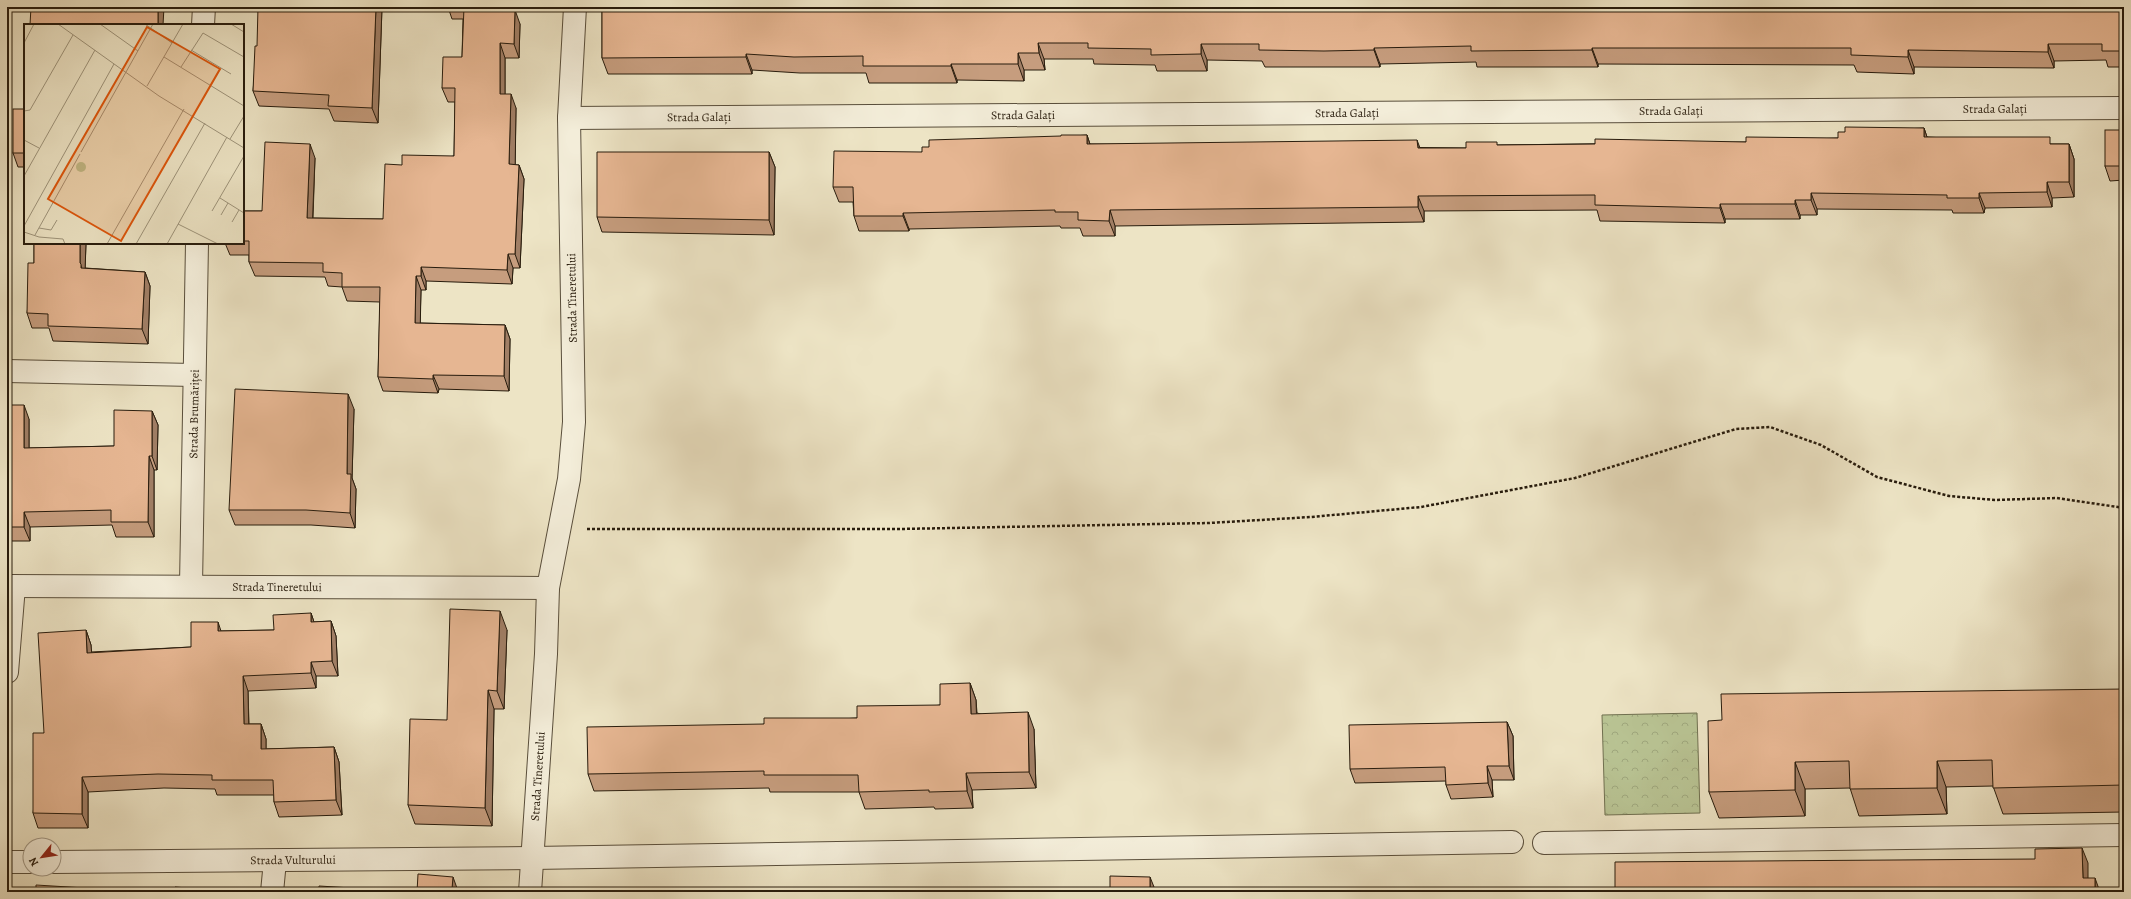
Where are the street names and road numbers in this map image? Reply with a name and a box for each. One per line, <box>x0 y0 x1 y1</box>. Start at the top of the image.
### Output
street label: Strada Galați <box>1963 101 2027 117</box>
street label: Strada Galați <box>1639 103 1703 119</box>
street label: Strada Galați <box>1315 105 1379 121</box>
street label: Strada Galați <box>991 107 1055 123</box>
street label: Strada Galați <box>667 109 731 125</box>
street label: Strada Tineretului <box>563 253 581 343</box>
street label: Strada Brumăriței <box>185 369 203 459</box>
street label: Strada Tineretului <box>232 579 322 595</box>
street label: Strada Tineretului <box>527 731 549 821</box>
street label: Strada Vulturului <box>250 852 336 868</box>

